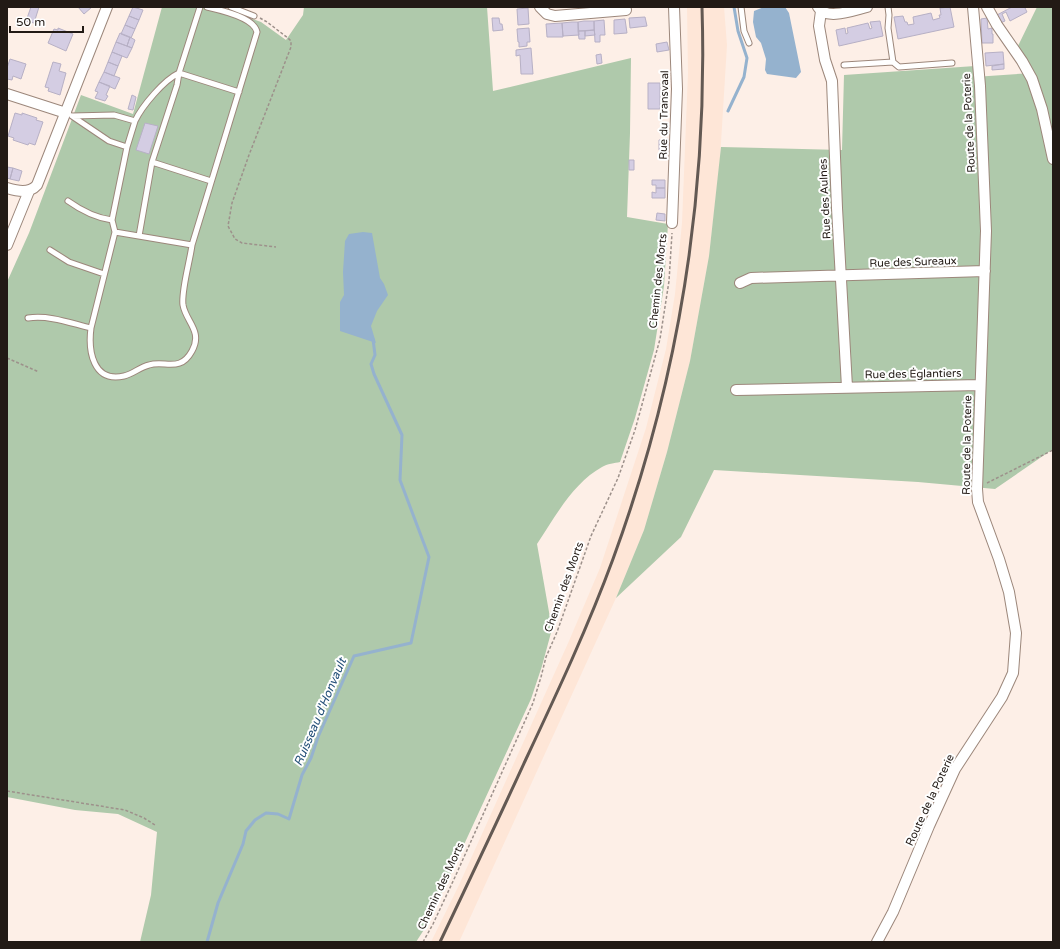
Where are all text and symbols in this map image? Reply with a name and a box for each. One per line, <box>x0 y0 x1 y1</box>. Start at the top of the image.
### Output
scale bar <box>10 8 83 34</box>
text: 50 m <box>16 15 45 29</box>
street label: Rue du Transvaal <box>657 70 671 160</box>
street label: Route de la Poterie <box>960 73 978 173</box>
street label: Rue des Aulnes <box>816 158 834 240</box>
street label: Chemin des Morts <box>647 233 669 329</box>
street label: Rue des Sureaux <box>869 254 957 270</box>
street label: Rue des Églantiers <box>864 366 962 381</box>
street label: Route de la Poterie <box>960 395 974 495</box>
street label: Chemin des Morts <box>542 540 586 634</box>
water label: Ruisseau d'Honvault <box>291 655 350 768</box>
street label: Route de la Poterie <box>903 752 957 848</box>
street label: Chemin des Morts <box>415 840 467 932</box>

